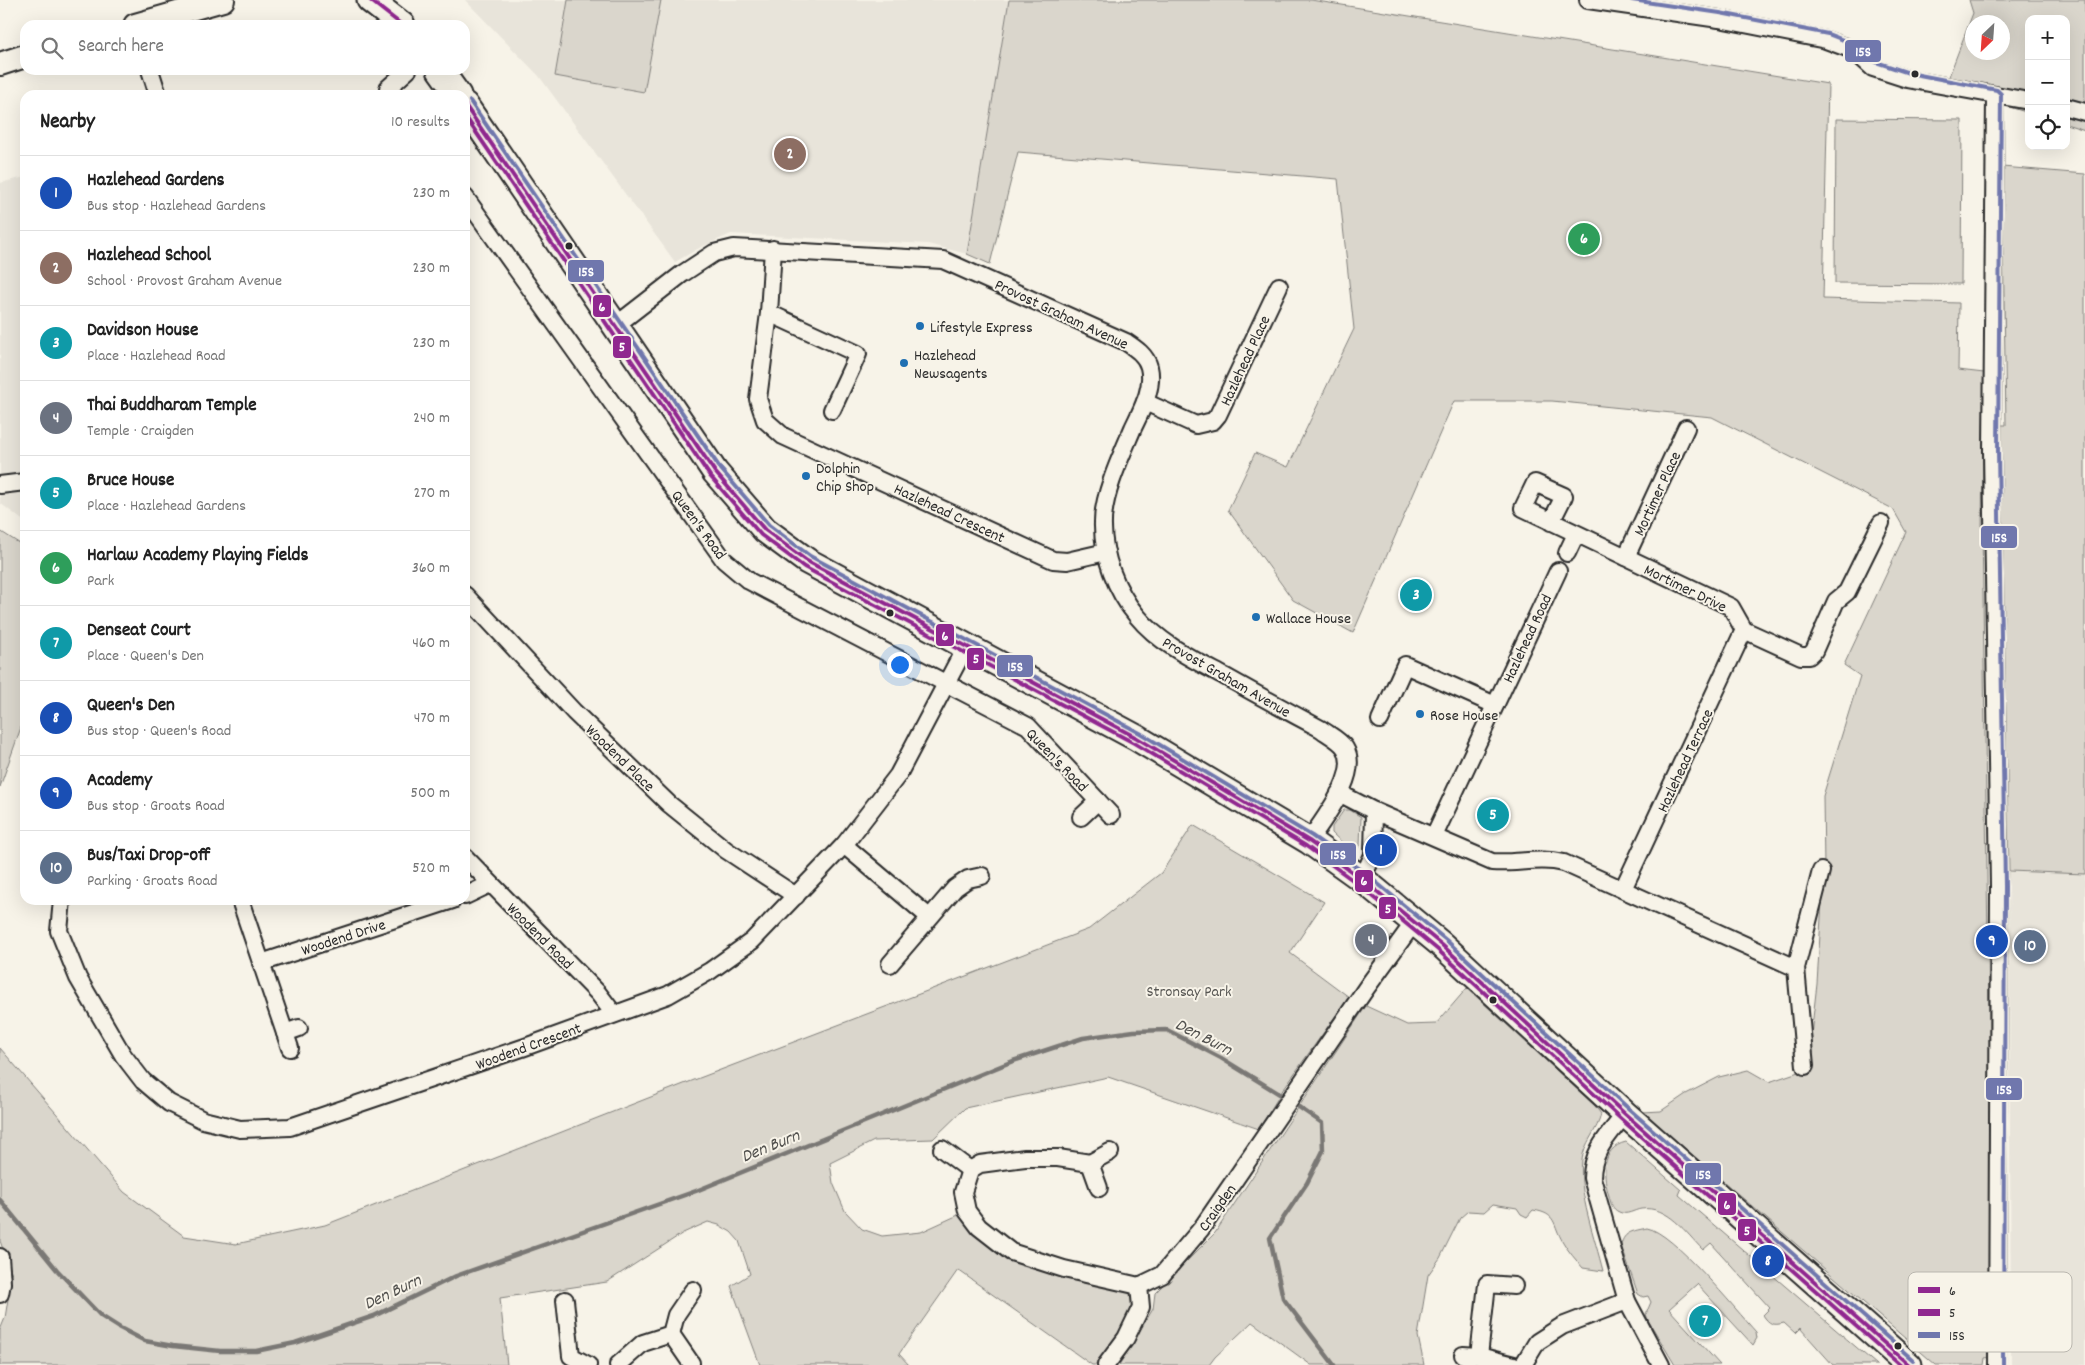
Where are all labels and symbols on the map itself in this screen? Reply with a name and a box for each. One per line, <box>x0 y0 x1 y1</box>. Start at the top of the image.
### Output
north arrow <box>1965 15 2010 60</box>
line badge: 15S <box>1844 39 1882 63</box>
text: 15S <box>1855 43 1871 63</box>
unlabelled marker <box>1910 69 1920 79</box>
pin: 2 <box>774 135 806 173</box>
pin: 6 <box>1568 220 1600 258</box>
unlabelled marker <box>564 241 574 251</box>
line badge: 15S <box>567 259 605 283</box>
text: 15S <box>578 263 594 283</box>
street label: Provost Graham Avenue <box>990 274 1132 356</box>
line badge: 6 <box>592 294 612 318</box>
text: 6 <box>599 298 606 318</box>
street label: Hazlehead Place <box>1215 312 1277 410</box>
place label: Lifestyle Express <box>930 317 1033 340</box>
marker: Lifestyle Express <box>914 320 926 332</box>
line badge: 5 <box>612 335 632 359</box>
text: 5 <box>619 338 626 358</box>
place label: Hazlehead Newsagents <box>914 345 988 386</box>
marker: Hazlehead Newsagents <box>898 357 910 369</box>
street label: Mortimer Place <box>1629 448 1688 540</box>
place label: Dolphin Chip Shop <box>816 458 874 499</box>
marker: Dolphin Chip Shop <box>800 470 812 482</box>
street label: Hazlehead Crescent <box>890 478 1008 550</box>
street label: Queen's Road <box>665 486 731 565</box>
line badge: 15S <box>1980 525 2018 549</box>
text: 15S <box>1991 529 2007 549</box>
street label: Mortimer Drive <box>1640 559 1730 619</box>
pin: 3 <box>1400 576 1432 614</box>
street label: Hazlehead Road <box>1498 591 1559 687</box>
unlabelled marker <box>885 608 895 618</box>
place label: Wallace House <box>1266 608 1351 631</box>
marker: Wallace House <box>1250 611 1262 623</box>
line badge: 6 <box>935 623 955 647</box>
text: 6 <box>942 627 949 647</box>
street label: Provost Graham Avenue <box>1157 632 1294 724</box>
line badge: 5 <box>966 647 985 671</box>
text: 5 <box>973 650 980 670</box>
your location <box>887 652 913 678</box>
line badge: 15S <box>996 654 1034 678</box>
text: 15S <box>1007 658 1023 678</box>
place label: Rose House <box>1430 705 1498 728</box>
street label: Hazlehead Terrace <box>1652 705 1720 817</box>
marker: Rose House <box>1414 708 1426 720</box>
street label: Woodend Place <box>579 720 659 798</box>
street label: Queen's Road <box>1020 724 1093 798</box>
pin: 5 <box>1477 796 1509 834</box>
pin: 1 <box>1365 831 1397 869</box>
line badge: 15S <box>1319 842 1357 866</box>
text: 15S <box>1330 846 1346 866</box>
line badge: 6 <box>1354 869 1374 893</box>
text: 6 <box>1361 872 1368 892</box>
line badge: 5 <box>1378 896 1397 920</box>
street label: Woodend Road <box>501 898 578 975</box>
text: 5 <box>1385 900 1392 920</box>
street label: Woodend Drive <box>299 914 389 963</box>
pin: 4 <box>1355 921 1387 959</box>
pin: 9 <box>1976 922 2008 960</box>
pin: 10 <box>2014 927 2046 965</box>
park label: Stronsay Park <box>1146 981 1232 1004</box>
unlabelled marker <box>1488 995 1498 1005</box>
water label: Den Burn <box>1170 1013 1236 1064</box>
street label: Woodend Crescent <box>473 1018 585 1077</box>
line badge: 15S <box>1985 1077 2023 1101</box>
text: 15S <box>1996 1081 2012 1101</box>
water label: Den Burn <box>738 1124 804 1170</box>
line badge: 15S <box>1684 1162 1722 1186</box>
text: 15S <box>1695 1166 1711 1186</box>
street label: Craigden <box>1193 1180 1243 1237</box>
line badge: 6 <box>1717 1192 1737 1216</box>
text: 6 <box>1724 1196 1731 1216</box>
line badge: 5 <box>1737 1218 1757 1242</box>
text: 5 <box>1744 1222 1751 1242</box>
pin: 8 <box>1752 1242 1784 1280</box>
water label: Den Burn <box>360 1269 427 1317</box>
legend <box>1908 1272 2072 1352</box>
text: 6 <box>1949 1282 1956 1302</box>
pin: 7 <box>1689 1302 1721 1340</box>
text: 5 <box>1949 1304 1955 1324</box>
text: 15S <box>1949 1327 1965 1347</box>
unlabelled marker <box>1893 1341 1903 1351</box>

